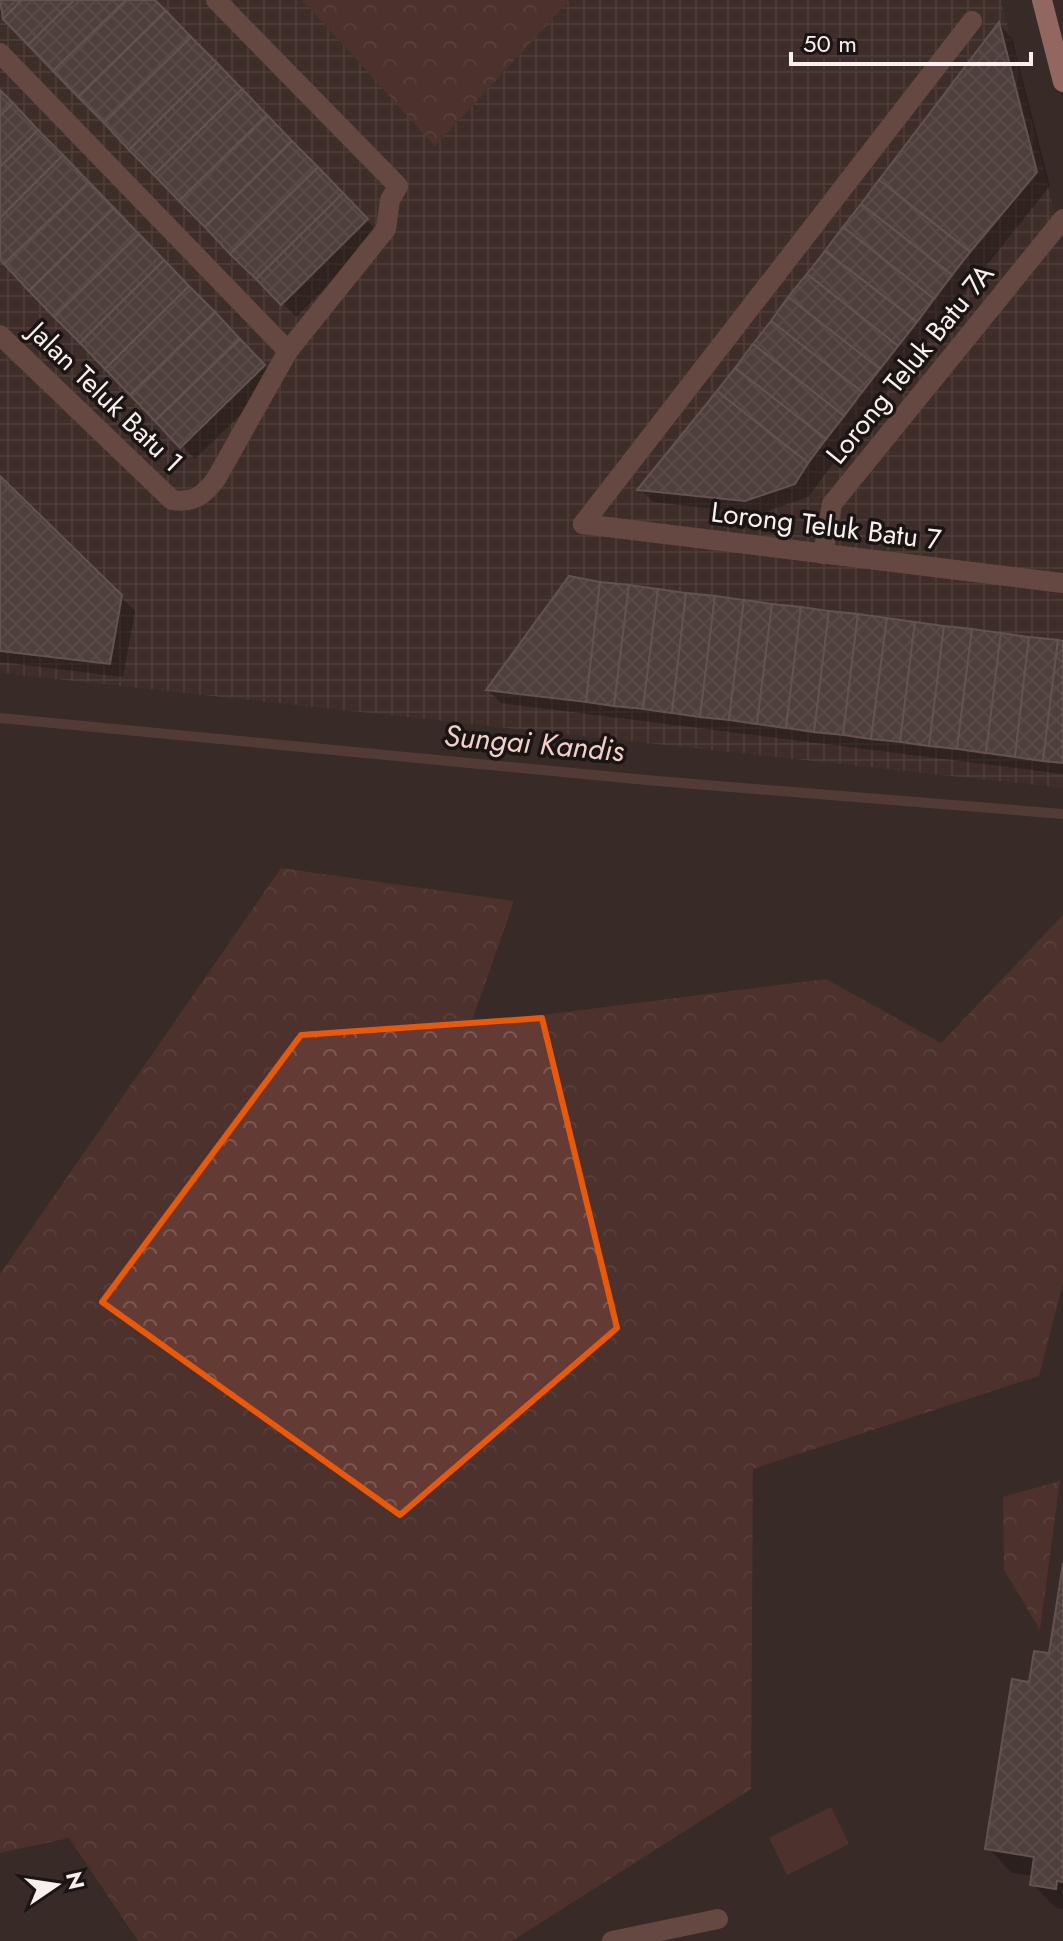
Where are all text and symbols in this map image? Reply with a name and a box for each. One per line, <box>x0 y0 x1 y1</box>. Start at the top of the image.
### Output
scale bar <box>791 16 1031 66</box>
text: 50 m <box>803 26 857 61</box>
street label: Lorong Teluk Batu 7A <box>816 255 1004 473</box>
street label: Jalan Teluk Batu 1 <box>17 310 193 482</box>
street label: Lorong Teluk Batu 7 <box>709 492 944 560</box>
water label: Sungai Kandis <box>442 714 626 772</box>
north arrow <box>16 1845 96 1925</box>
text: N <box>58 1868 93 1893</box>

